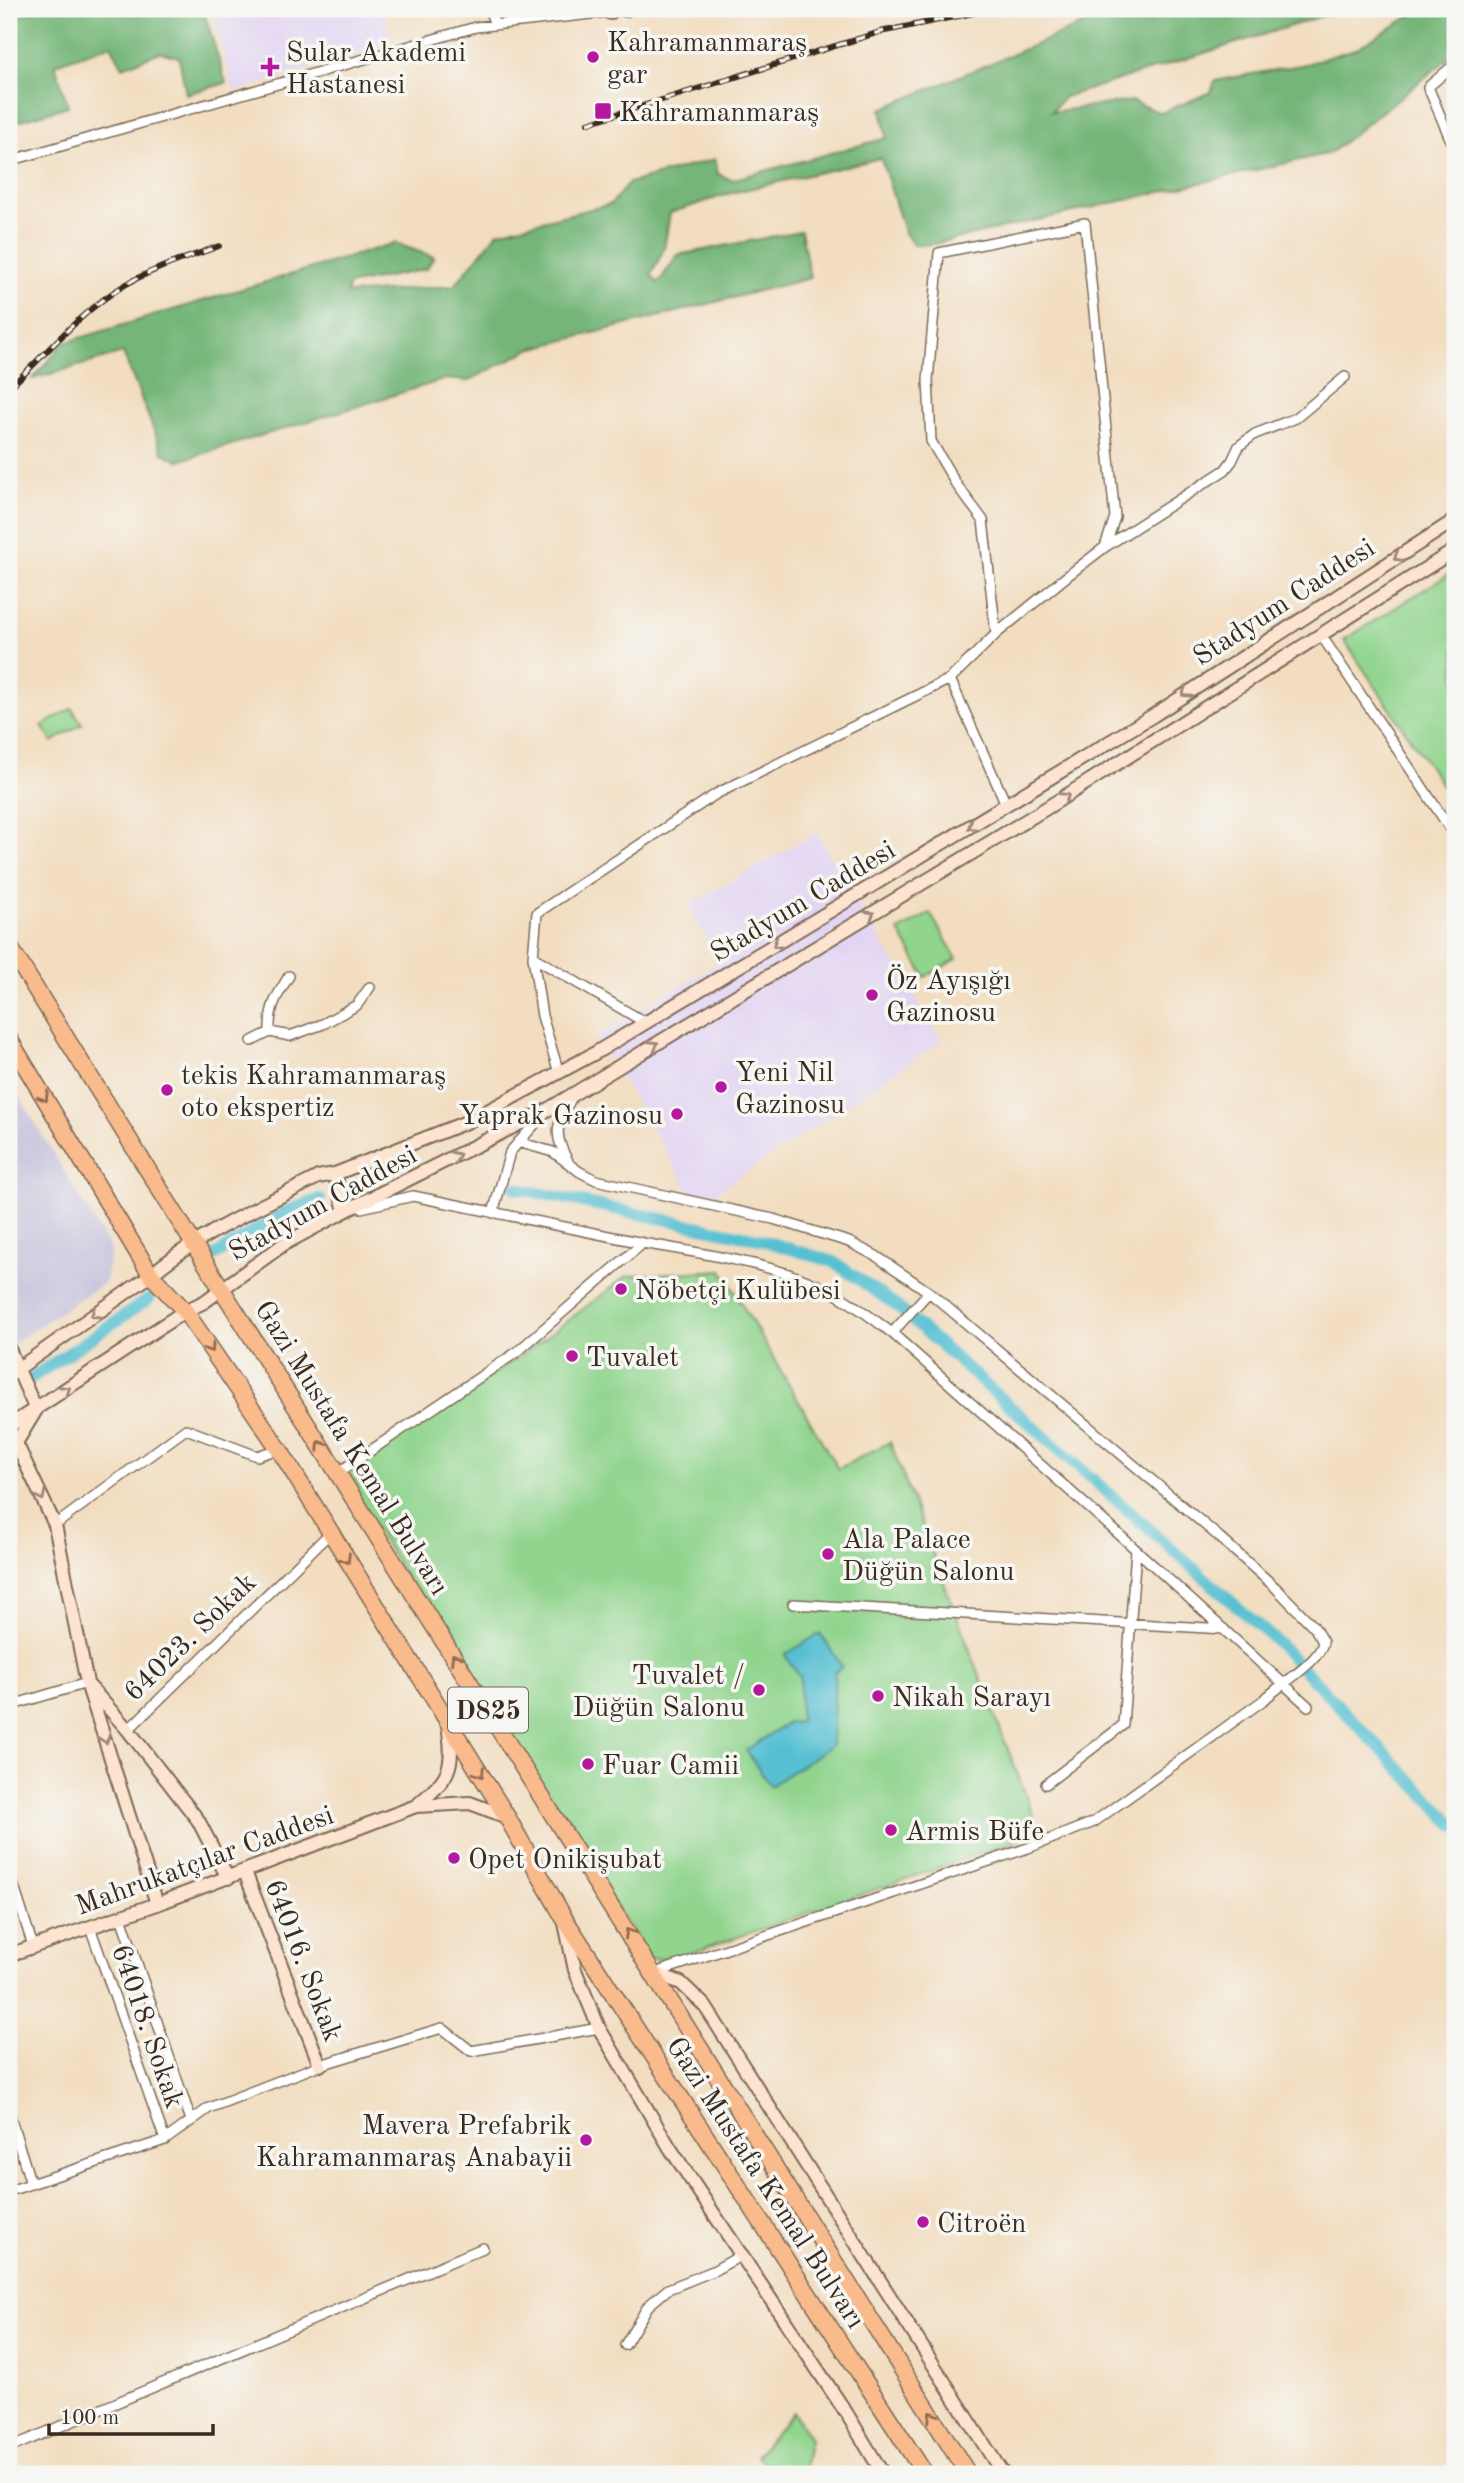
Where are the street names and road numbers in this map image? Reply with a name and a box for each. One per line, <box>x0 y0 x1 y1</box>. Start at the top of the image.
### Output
street label: Stadyum Caddesi <box>1189 535 1380 672</box>
street label: Stadyum Caddesi <box>706 837 901 969</box>
street label: Stadyum Caddesi <box>225 1142 422 1268</box>
street label: Gazi Mustafa Kemal Bulvarı <box>248 1297 453 1601</box>
street label: 64023. Sokak <box>120 1569 262 1708</box>
road number: D825 <box>448 1688 528 1732</box>
street label: Mahrukatçılar Caddesi <box>72 1802 338 1922</box>
street label: 64016. Sokak <box>258 1876 346 2046</box>
street label: 64018. Sokak <box>105 1942 187 2112</box>
street label: Gazi Mustafa Kemal Bulvarı <box>660 2033 869 2334</box>

